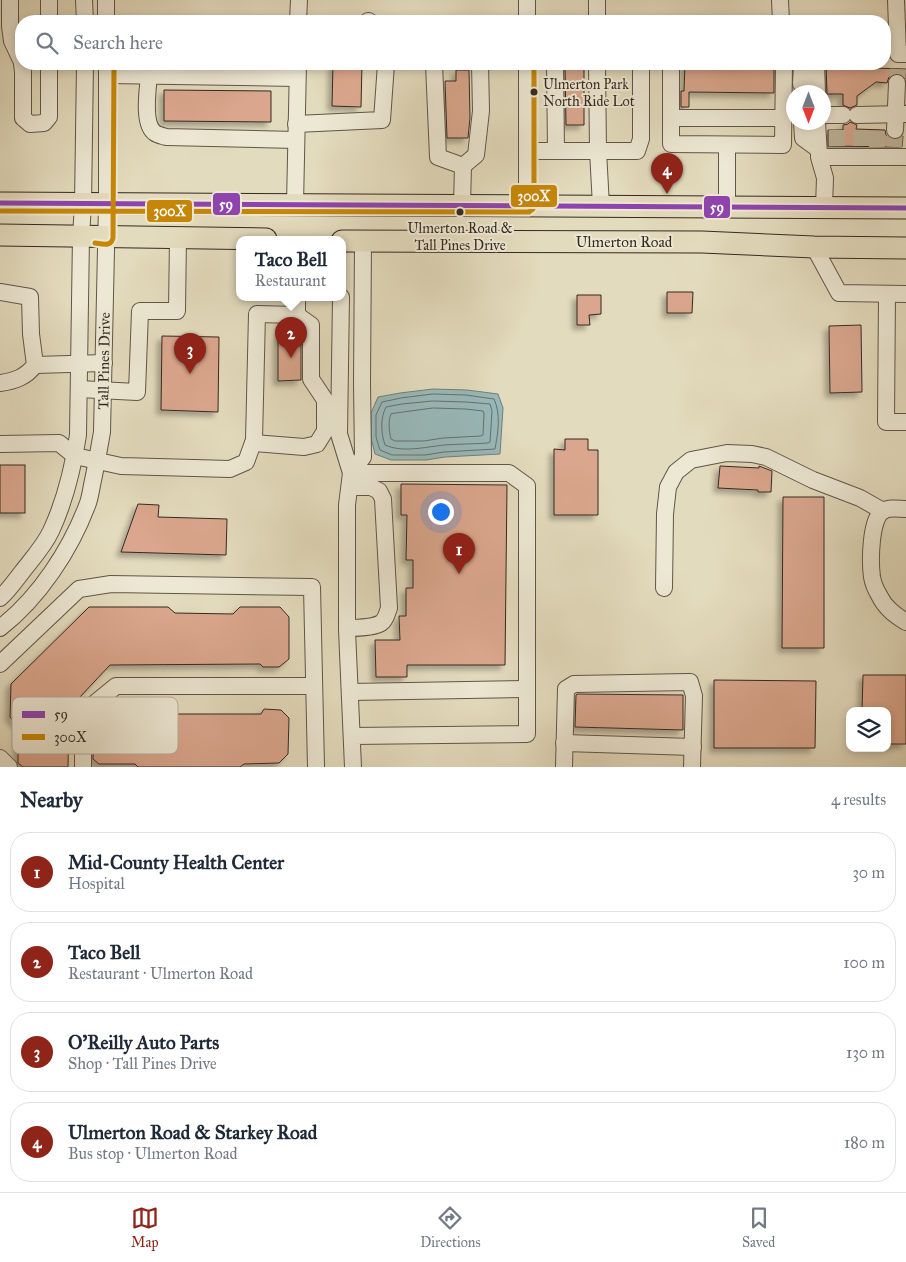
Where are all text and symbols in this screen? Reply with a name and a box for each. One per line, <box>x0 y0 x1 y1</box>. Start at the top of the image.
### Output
search box <box>15 15 891 70</box>
icon: search <box>33 29 61 57</box>
text: Search here <box>73 31 163 54</box>
place label: Ulmerton Park North Ride Lot <box>543 76 635 110</box>
north arrow <box>786 85 831 130</box>
marker: Ulmerton Park North Ride Lot <box>529 87 539 97</box>
pin: 4 <box>651 153 683 194</box>
line badge: 300X <box>510 184 558 208</box>
text: 300X <box>518 188 551 206</box>
line badge: 59 <box>212 192 241 216</box>
line badge: 59 <box>703 195 731 219</box>
text: 59 <box>219 196 233 214</box>
line badge: 300X <box>146 199 193 223</box>
text: 59 <box>710 199 724 217</box>
text: 300X <box>154 203 187 221</box>
marker: Ulmerton Road & Tall Pines Drive <box>455 207 465 217</box>
place label: Ulmerton Road & Tall Pines Drive <box>407 220 513 254</box>
street label: Ulmerton Road <box>576 233 673 251</box>
popup <box>236 236 346 301</box>
text: Taco Bell <box>255 248 327 271</box>
text: Restaurant <box>255 271 326 290</box>
street label: Tall Pines Drive <box>94 312 114 410</box>
pin: 2 <box>275 317 307 358</box>
pin: 3 <box>174 333 206 374</box>
your location <box>428 499 454 525</box>
pin: 1 <box>443 533 475 574</box>
legend <box>12 697 178 754</box>
text: 59 <box>54 706 68 723</box>
map controls <box>846 707 891 752</box>
button: layers <box>846 707 891 752</box>
text: 300X <box>54 729 87 746</box>
text: Nearby <box>20 787 83 813</box>
text: 4 results <box>831 790 886 809</box>
text: Mid-County Health Center <box>68 851 284 874</box>
text: 1 <box>34 863 40 882</box>
text: 30 m <box>852 863 885 882</box>
text: Hospital <box>68 874 125 893</box>
text: Taco Bell <box>68 941 140 964</box>
text: 2 <box>33 953 41 972</box>
text: 100 m <box>843 953 885 972</box>
text: Restaurant · Ulmerton Road <box>68 964 253 983</box>
text: O'Reilly Auto Parts <box>68 1031 219 1054</box>
text: 3 <box>34 1043 40 1062</box>
text: 130 m <box>846 1043 885 1062</box>
text: Shop · Tall Pines Drive <box>68 1054 217 1073</box>
text: Ulmerton Road & Starkey Road <box>68 1121 317 1144</box>
text: 4 <box>33 1133 41 1152</box>
text: 180 m <box>844 1133 885 1152</box>
text: Bus stop · Ulmerton Road <box>68 1144 238 1163</box>
tab: Map <box>131 1204 159 1251</box>
tab: Directions <box>420 1204 481 1251</box>
tab: Saved <box>742 1204 775 1251</box>

